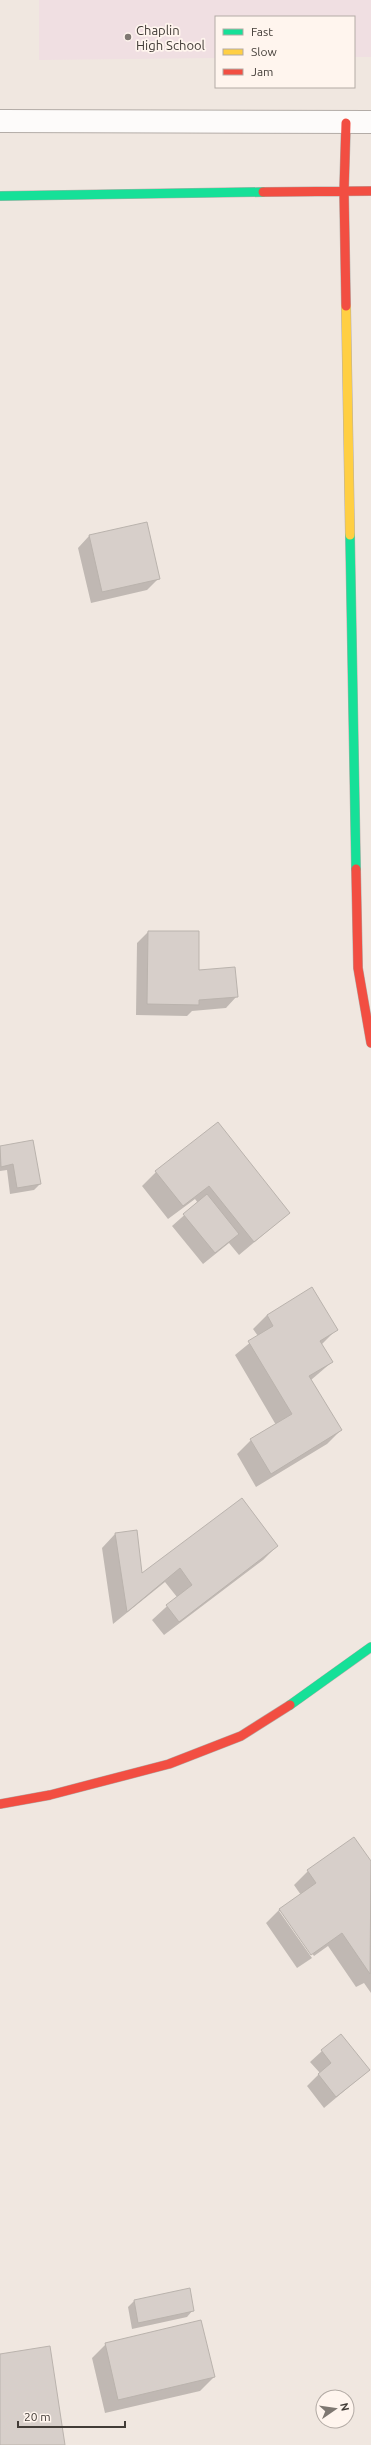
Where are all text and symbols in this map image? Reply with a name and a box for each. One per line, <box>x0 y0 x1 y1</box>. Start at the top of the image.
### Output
legend <box>215 16 355 88</box>
place label: Chaplin High School <box>136 23 206 52</box>
text: Fast <box>251 25 273 38</box>
marker: Chaplin High School <box>123 32 133 42</box>
text: Slow <box>251 45 277 58</box>
text: Jam <box>251 65 273 78</box>
north arrow <box>315 2389 355 2429</box>
text: N <box>338 2401 352 2412</box>
scale bar <box>18 2403 125 2429</box>
text: 20 m <box>24 2410 51 2423</box>

